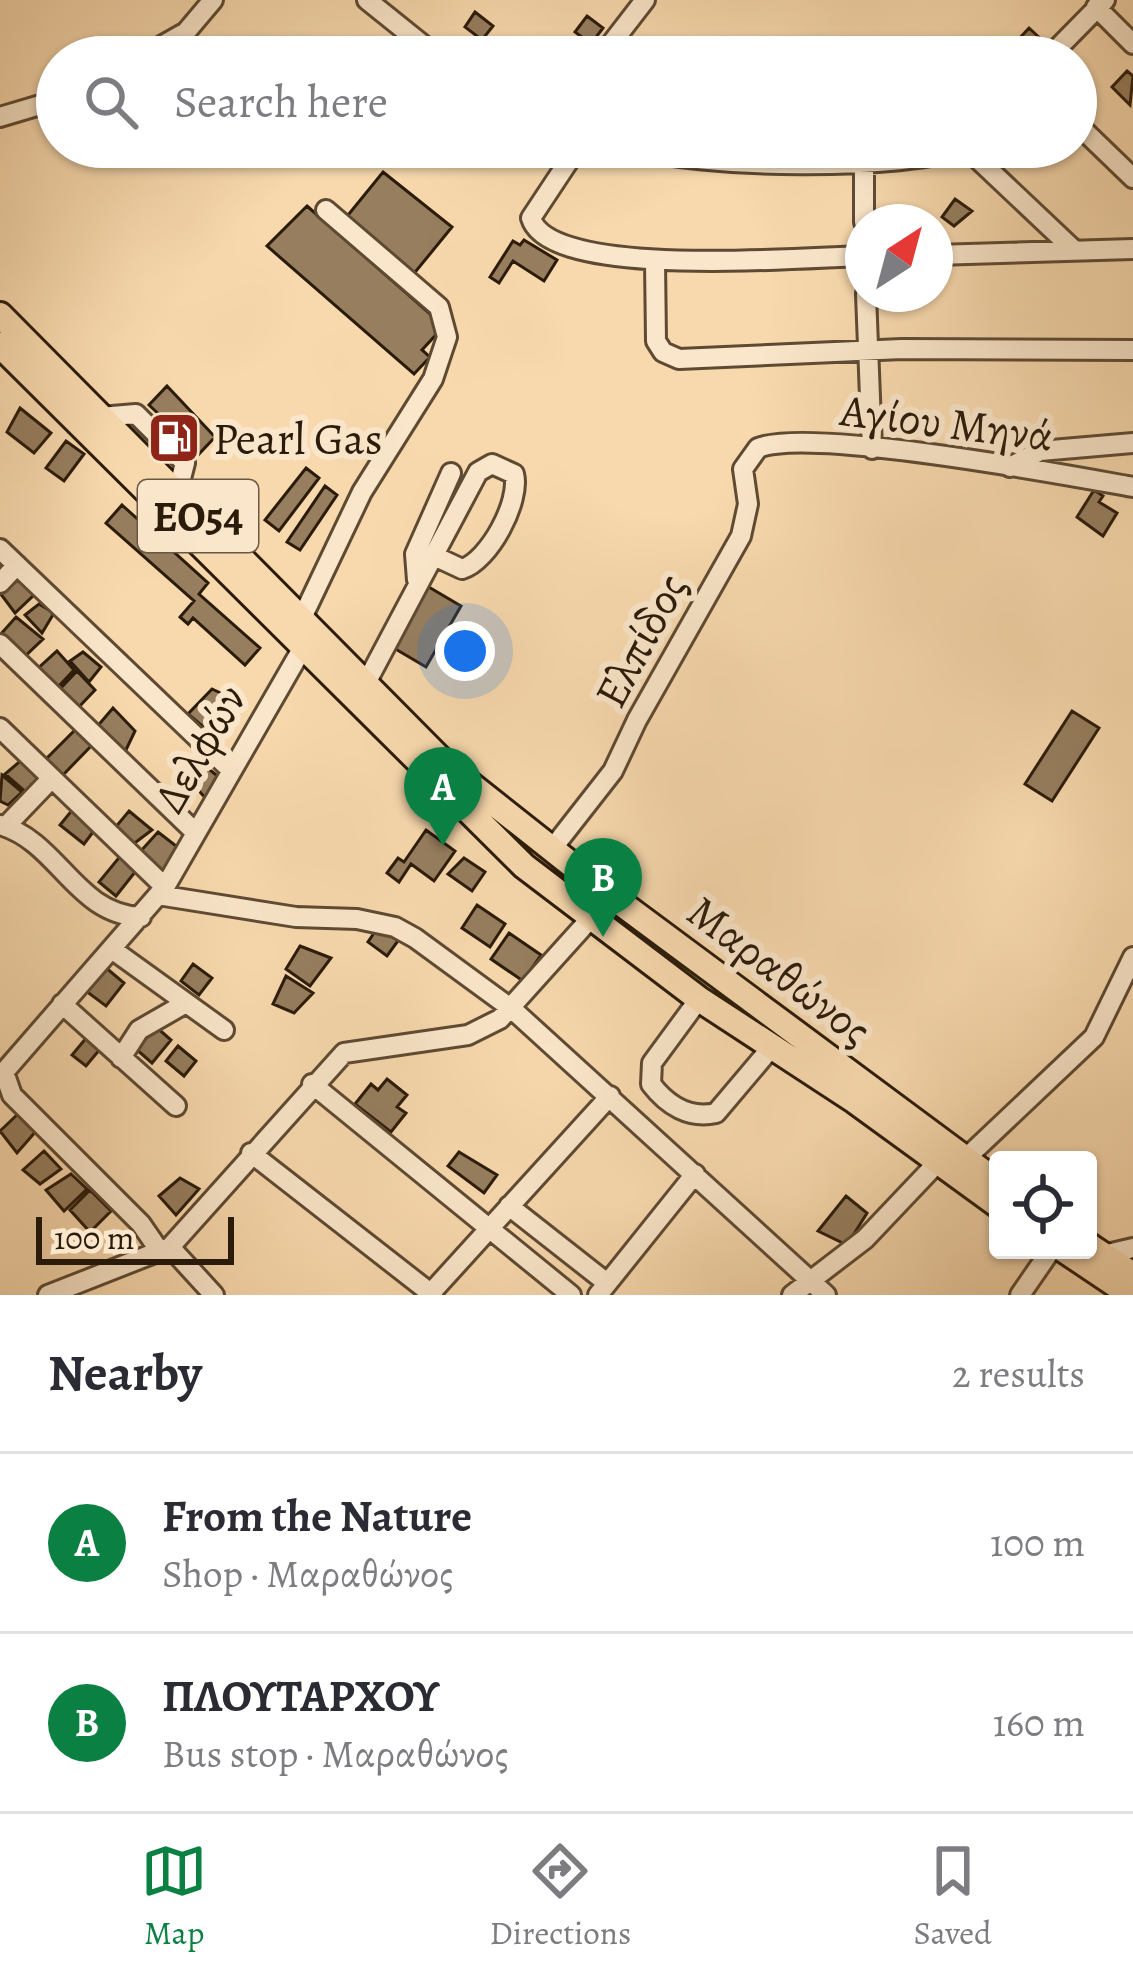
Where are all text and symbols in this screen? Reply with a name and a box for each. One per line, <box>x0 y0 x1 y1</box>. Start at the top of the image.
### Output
search box <box>36 36 1097 168</box>
icon: search <box>78 69 144 135</box>
text: Search here <box>174 71 388 133</box>
north arrow <box>845 204 953 312</box>
street label: Αγίου Μηνά <box>836 379 1057 467</box>
place label: Pearl Gas <box>213 408 383 470</box>
fuel station icon: Pearl Gas <box>146 410 202 466</box>
road number: ΕΟ54 <box>138 480 258 552</box>
street label: Ελπίδος <box>580 562 702 719</box>
your location <box>435 621 495 681</box>
street label: Δελφών <box>139 673 261 824</box>
pin: A <box>404 747 482 846</box>
pin: B <box>564 838 642 937</box>
street label: Μαραθώνος <box>675 881 884 1061</box>
map controls <box>989 1151 1097 1259</box>
button: locate <box>989 1151 1097 1259</box>
scale bar <box>36 1211 234 1264</box>
text: 100 m <box>54 1215 134 1260</box>
text: Nearby <box>48 1338 202 1408</box>
text: 2 results <box>952 1347 1085 1400</box>
text: From the Nature <box>162 1485 472 1547</box>
text: A <box>75 1516 99 1569</box>
text: 100 m <box>990 1516 1085 1569</box>
text: Shop · Μαραθώνος <box>162 1547 453 1600</box>
text: ΠΛΟΥΤΑΡΧΟΥ <box>162 1665 439 1727</box>
text: B <box>75 1696 99 1749</box>
text: 160 m <box>993 1696 1085 1749</box>
text: Bus stop · Μαραθώνος <box>162 1727 509 1780</box>
tab: Map <box>141 1838 207 1955</box>
tab: Directions <box>490 1838 631 1955</box>
tab: Saved <box>914 1838 992 1955</box>

